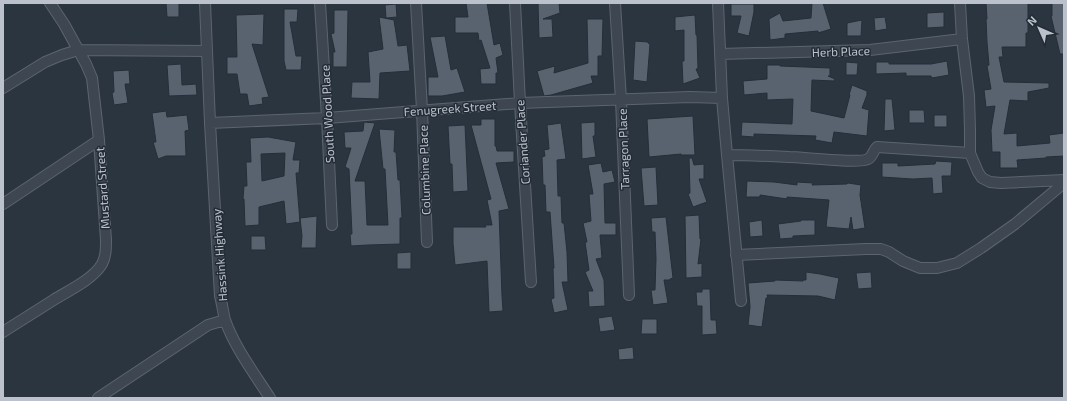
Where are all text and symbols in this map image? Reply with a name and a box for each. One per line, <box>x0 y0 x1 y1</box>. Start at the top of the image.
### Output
north arrow <box>1019 8 1059 48</box>
text: N <box>1024 13 1039 28</box>
street label: Herb Place <box>812 43 870 59</box>
street label: South Wood Place <box>317 65 337 163</box>
street label: Fenugreek Street <box>403 98 497 118</box>
street label: Coriander Place <box>512 99 532 185</box>
street label: Tarragon Place <box>615 108 631 190</box>
street label: Columbine Place <box>415 125 433 215</box>
street label: Mustard Street <box>92 146 112 229</box>
street label: Hassink Highway <box>209 208 229 302</box>

